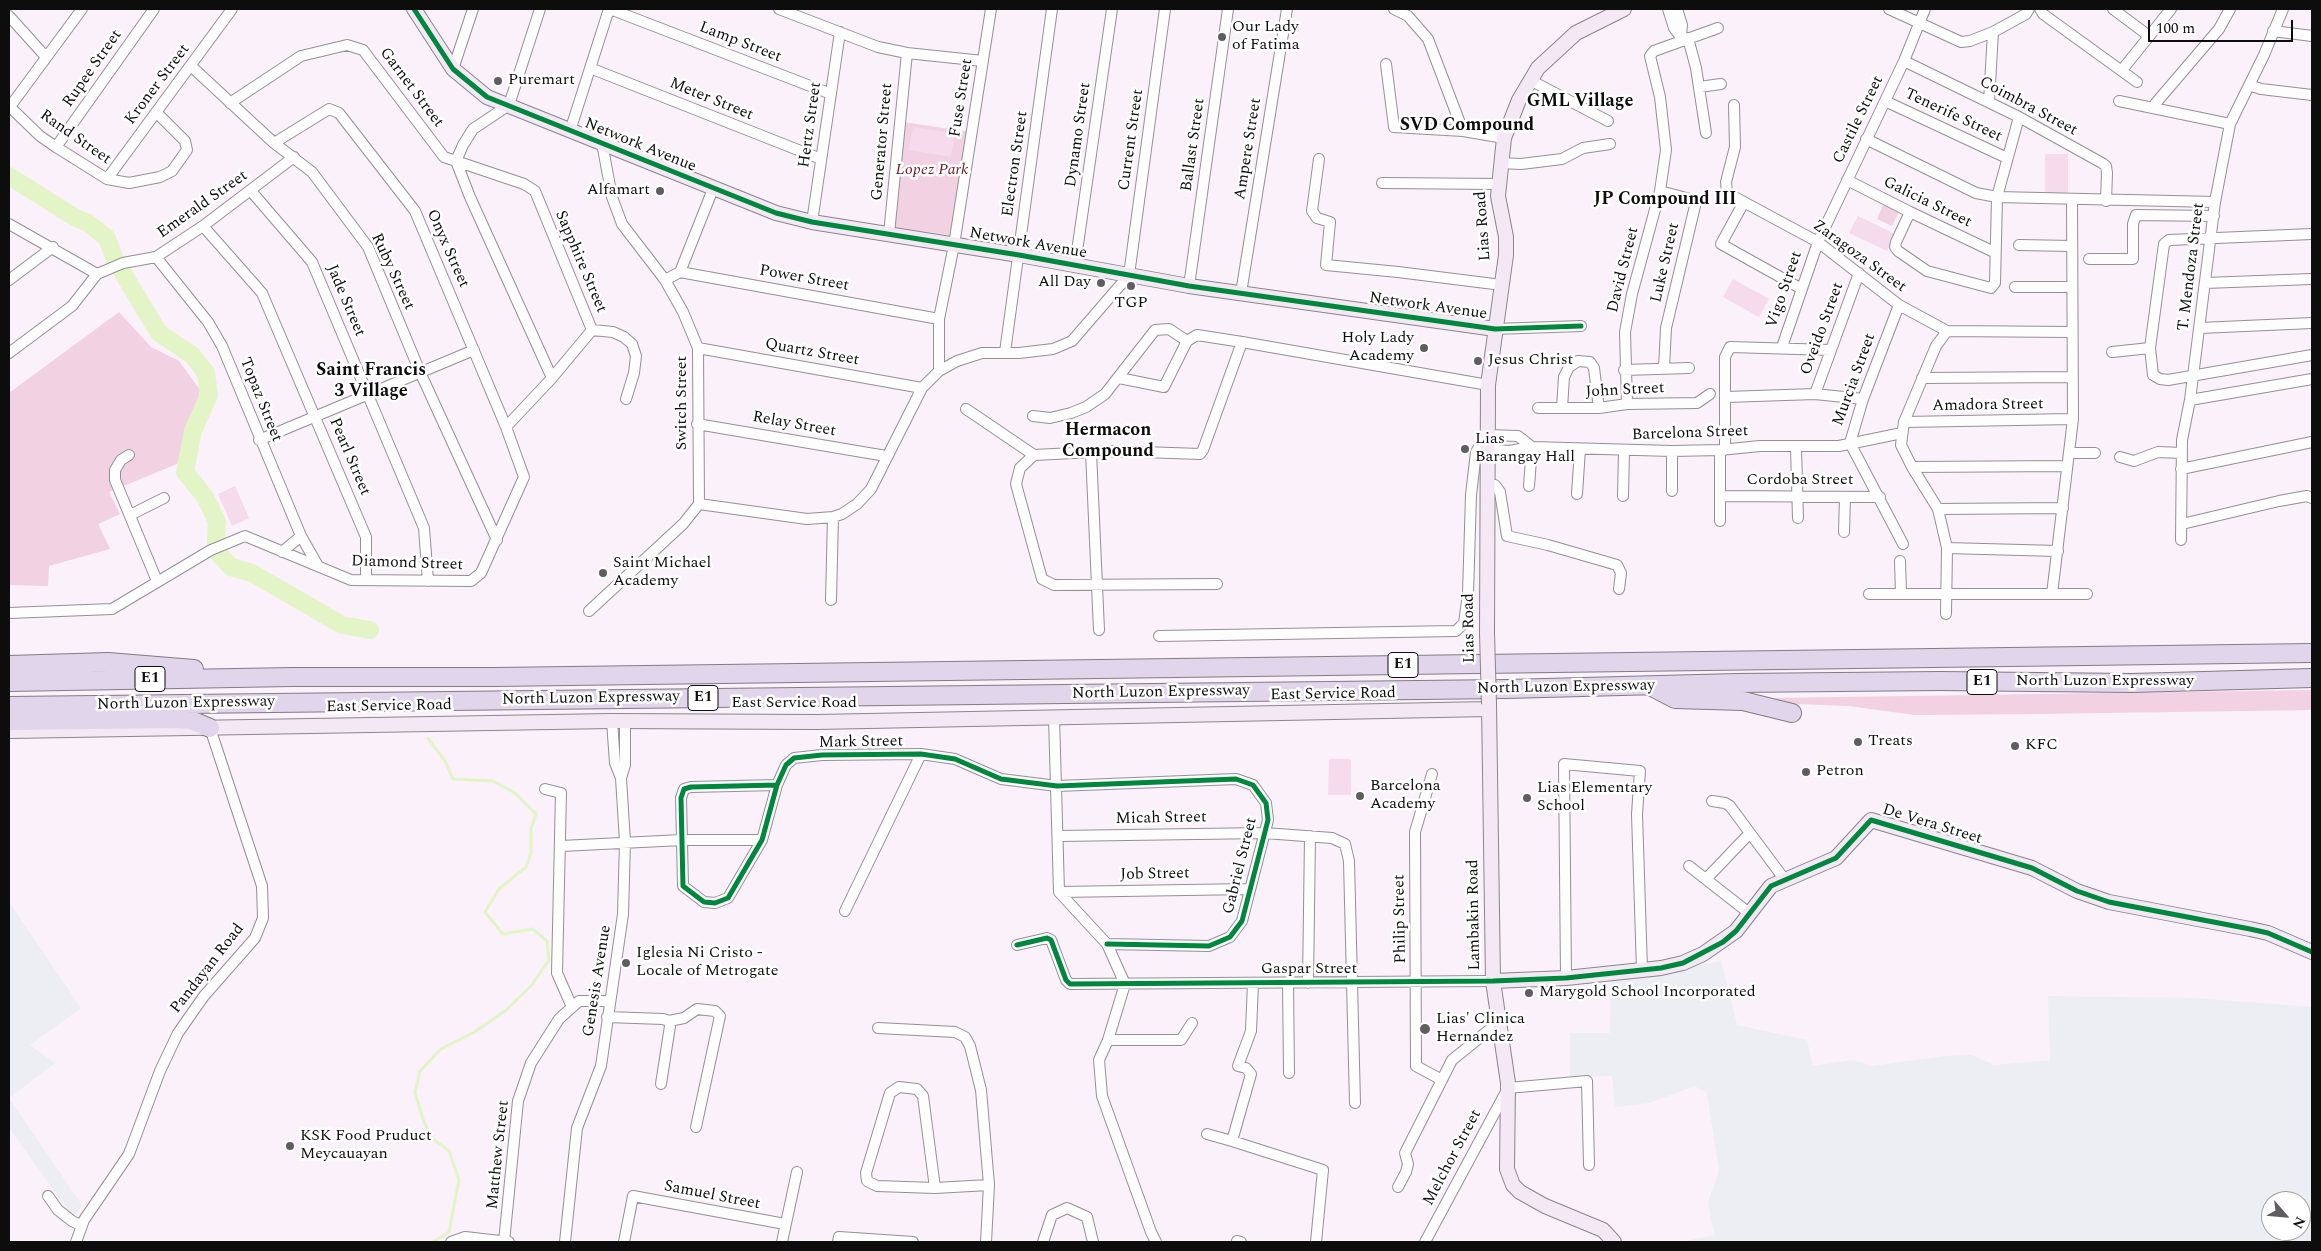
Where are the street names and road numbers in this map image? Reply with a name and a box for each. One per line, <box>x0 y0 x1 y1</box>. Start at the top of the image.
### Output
street label: Lamp Street <box>696 18 784 68</box>
street label: Rupee Street <box>59 27 127 111</box>
street label: Kroner Street <box>121 41 195 129</box>
street label: Garnet Street <box>375 44 447 132</box>
street label: Fuse Street <box>946 57 978 139</box>
street label: Castile Street <box>1829 73 1889 167</box>
street label: Coimbra Street <box>1976 73 2080 141</box>
street label: Meter Street <box>666 74 756 126</box>
street label: Hertz Street <box>795 81 827 169</box>
street label: Dynamo Street <box>1062 81 1096 189</box>
street label: Generator Street <box>868 82 898 202</box>
street label: Tenerife Street <box>1901 85 2005 147</box>
street label: Current Street <box>1115 88 1149 192</box>
street label: Ballast Street <box>1178 97 1210 193</box>
street label: Ampere Street <box>1231 97 1267 201</box>
street label: Rand Street <box>36 106 114 170</box>
street label: Electron Street <box>999 110 1033 218</box>
street label: Network Avenue <box>581 115 699 177</box>
street label: Emerald Street <box>154 167 252 243</box>
street label: Galicia Street <box>1880 173 1974 233</box>
street label: Lias Road <box>1472 190 1496 262</box>
street label: T. Mendoza Street <box>2175 202 2209 332</box>
street label: Onyx Street <box>421 207 473 291</box>
street label: Sapphire Street <box>550 208 610 316</box>
street label: Zaragoza Street <box>1808 217 1910 297</box>
street label: Luke Street <box>1647 221 1685 305</box>
street label: Network Avenue <box>968 224 1088 264</box>
street label: David Street <box>1604 225 1644 315</box>
street label: Ruby Street <box>366 231 418 313</box>
street label: Vigo Street <box>1763 249 1807 331</box>
street label: Jade Street <box>321 262 369 340</box>
street label: Power Street <box>758 262 850 296</box>
street label: Oveido Street <box>1797 280 1849 378</box>
street label: Network Avenue <box>1368 289 1488 325</box>
street label: Murcia Street <box>1829 331 1881 429</box>
street label: Quartz Street <box>763 335 861 371</box>
street label: Topaz Street <box>234 355 286 445</box>
street label: Switch Street <box>673 356 693 450</box>
street label: John Street <box>1585 379 1665 403</box>
street label: Amadora Street <box>1932 395 2044 417</box>
street label: Relay Street <box>751 408 837 442</box>
street label: Pearl Street <box>324 415 374 499</box>
street label: Barcelona Street <box>1631 422 1749 446</box>
street label: Cordoba Street <box>1747 471 1853 491</box>
street label: Diamond Street <box>351 552 463 576</box>
street label: Lias Road <box>1460 593 1480 663</box>
road number: E1 <box>1388 652 1418 678</box>
road number: E1 <box>135 666 165 692</box>
road number: E1 <box>1967 670 1997 694</box>
street label: North Luzon Expressway <box>2016 672 2194 692</box>
street label: North Luzon Expressway <box>1477 677 1655 699</box>
street label: North Luzon Expressway <box>1072 682 1250 704</box>
street label: East Service Road <box>1270 684 1396 706</box>
road number: E1 <box>688 686 718 710</box>
street label: North Luzon Expressway <box>502 688 680 710</box>
street label: North Luzon Expressway <box>97 693 275 715</box>
street label: East Service Road <box>731 694 857 714</box>
street label: East Service Road <box>326 696 452 718</box>
street label: Mark Street <box>819 733 903 753</box>
street label: De Vera Street <box>1880 801 1984 849</box>
street label: Micah Street <box>1115 809 1207 829</box>
street label: Gabriel Street <box>1220 816 1262 916</box>
street label: Lambakin Road <box>1464 859 1486 971</box>
street label: Job Street <box>1120 865 1190 885</box>
street label: Philip Street <box>1391 874 1411 964</box>
street label: Pandayan Road <box>167 920 249 1018</box>
street label: Genesis Avenue <box>580 924 616 1038</box>
street label: Gaspar Street <box>1261 960 1357 980</box>
street label: Matthew Street <box>484 1100 514 1210</box>
street label: Melchor Street <box>1420 1107 1486 1209</box>
street label: Samuel Street <box>662 1177 762 1215</box>

